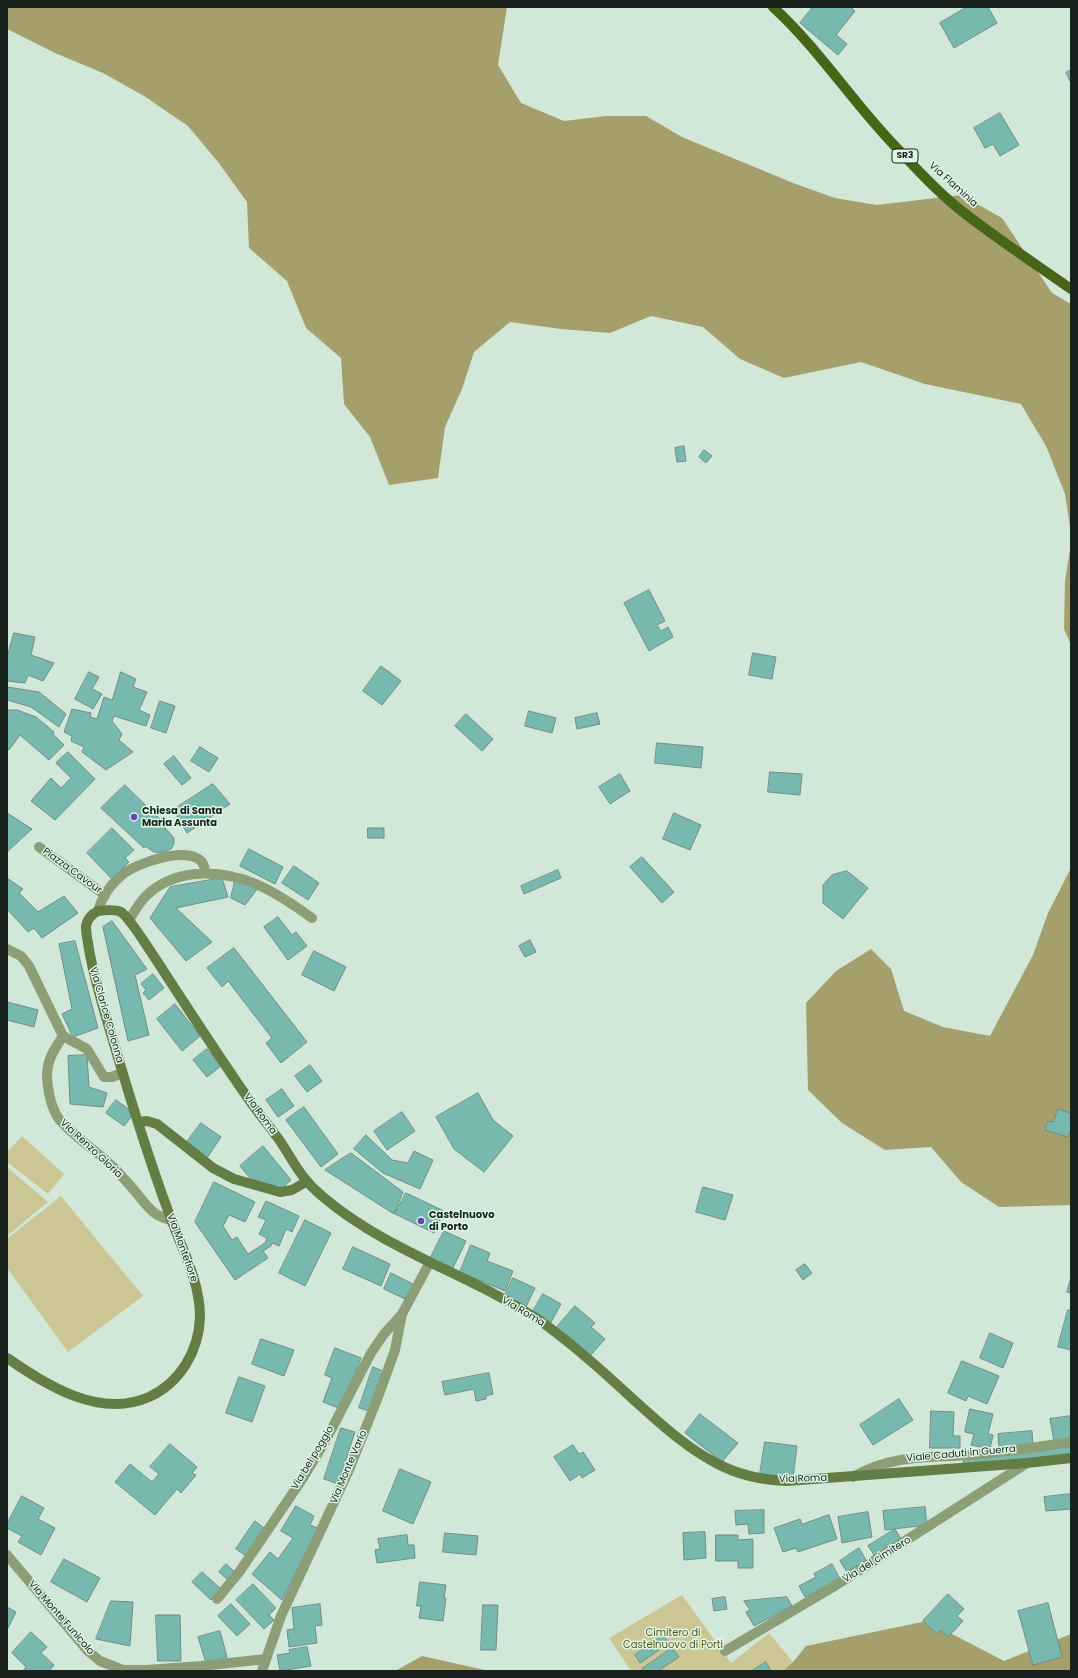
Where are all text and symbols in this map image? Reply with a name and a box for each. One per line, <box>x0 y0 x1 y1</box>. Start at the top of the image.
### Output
road number: SR3 <box>892 149 918 163</box>
street label: Via Flaminia <box>926 160 980 210</box>
place label: Chiesa di Santa Maria Assunta <box>142 805 222 828</box>
marker: Chiesa di Santa Maria Assunta <box>129 812 139 822</box>
street label: Piazza Cavour <box>40 846 104 896</box>
street label: Via Clarice Colonna <box>87 966 125 1064</box>
street label: Via Roma <box>241 1091 279 1137</box>
street label: Via Renzo Gloria <box>57 1117 125 1181</box>
place label: Castelnuovo di Porto <box>429 1209 495 1232</box>
street label: Via Montefiore <box>164 1212 200 1284</box>
marker: Castelnuovo di Porto <box>416 1216 426 1226</box>
street label: Via Roma <box>499 1294 547 1330</box>
street label: Via bel poggio <box>289 1424 337 1492</box>
street label: Via Monte Vario <box>328 1428 370 1506</box>
street label: Viale Caduti in Guerra <box>906 1443 1016 1465</box>
street label: Via Roma <box>779 1472 827 1486</box>
street label: Via del cimitero <box>841 1534 913 1586</box>
street label: Via Monte Funicolo <box>26 1579 96 1657</box>
park label: Cimitero di Castelnuovo di Porti <box>623 1627 723 1650</box>

